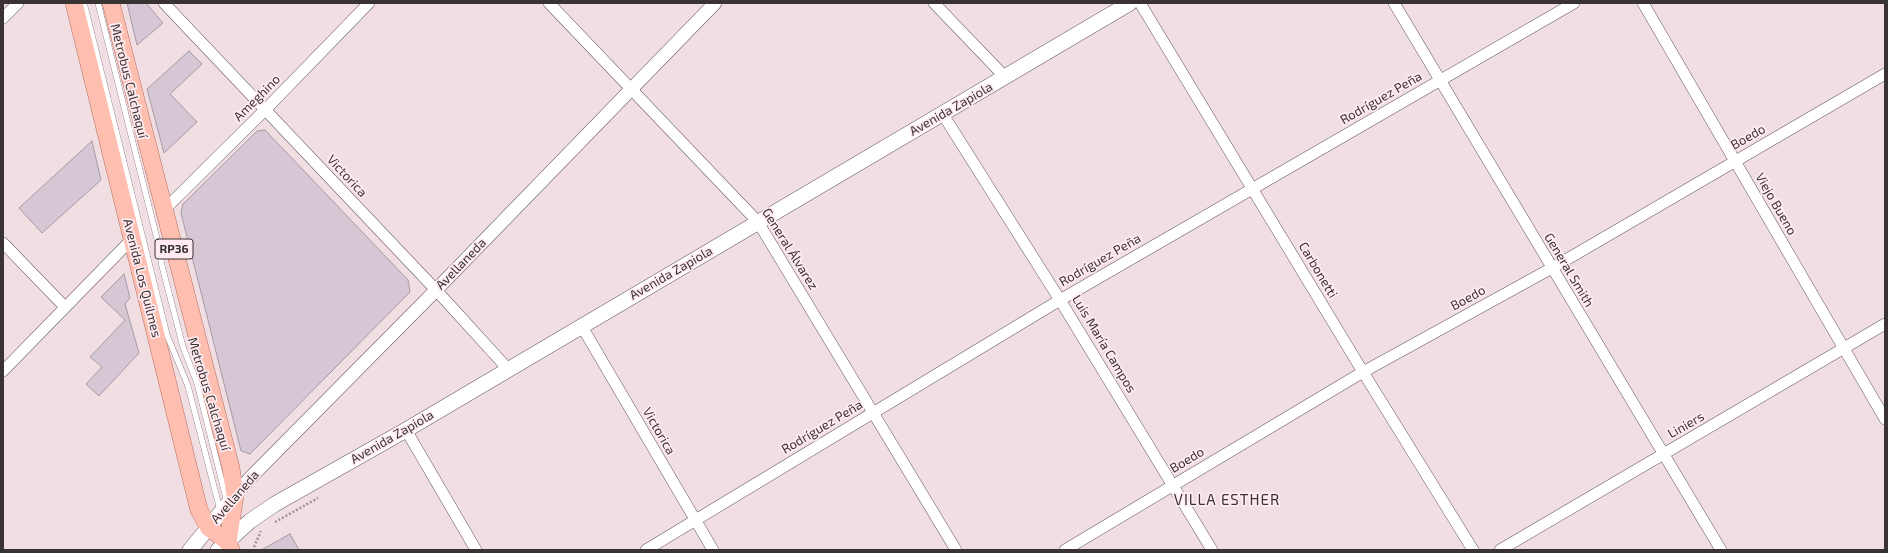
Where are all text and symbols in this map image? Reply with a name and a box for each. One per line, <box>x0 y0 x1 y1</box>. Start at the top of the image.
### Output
street label: Metrobus Calchaquí <box>107 22 151 140</box>
street label: Rodríguez Peña <box>1337 68 1425 128</box>
street label: Ameghino <box>230 71 284 125</box>
street label: Avenida Zapiola <box>907 79 995 139</box>
street label: Boedo <box>1728 121 1768 153</box>
street label: Victorica <box>324 152 370 200</box>
street label: Viejo Bueno <box>1752 170 1800 238</box>
street label: General Álvarez <box>759 205 821 293</box>
street label: Avenida Los Quilmes <box>120 217 164 339</box>
street label: Rodríguez Peña <box>1056 230 1144 290</box>
street label: General Smith <box>1541 230 1597 310</box>
street label: Avellaneda <box>433 235 489 293</box>
road number: RP36 <box>155 239 193 259</box>
street label: Carbonetti <box>1295 239 1341 301</box>
street label: Avenida Zapiola <box>627 243 715 303</box>
street label: Boedo <box>1448 282 1488 314</box>
street label: Luis María Campos <box>1069 292 1139 396</box>
street label: Metrobus Calchaquí <box>184 335 234 453</box>
street label: Rodríguez Peña <box>779 397 865 457</box>
street label: Victorica <box>639 405 679 457</box>
street label: Avenida Zapiola <box>348 407 436 467</box>
street label: Liniers <box>1665 408 1707 442</box>
street label: Boedo <box>1167 444 1207 476</box>
street label: Avellaneda <box>208 467 262 527</box>
district label: VILLA ESTHER <box>1174 491 1280 509</box>

